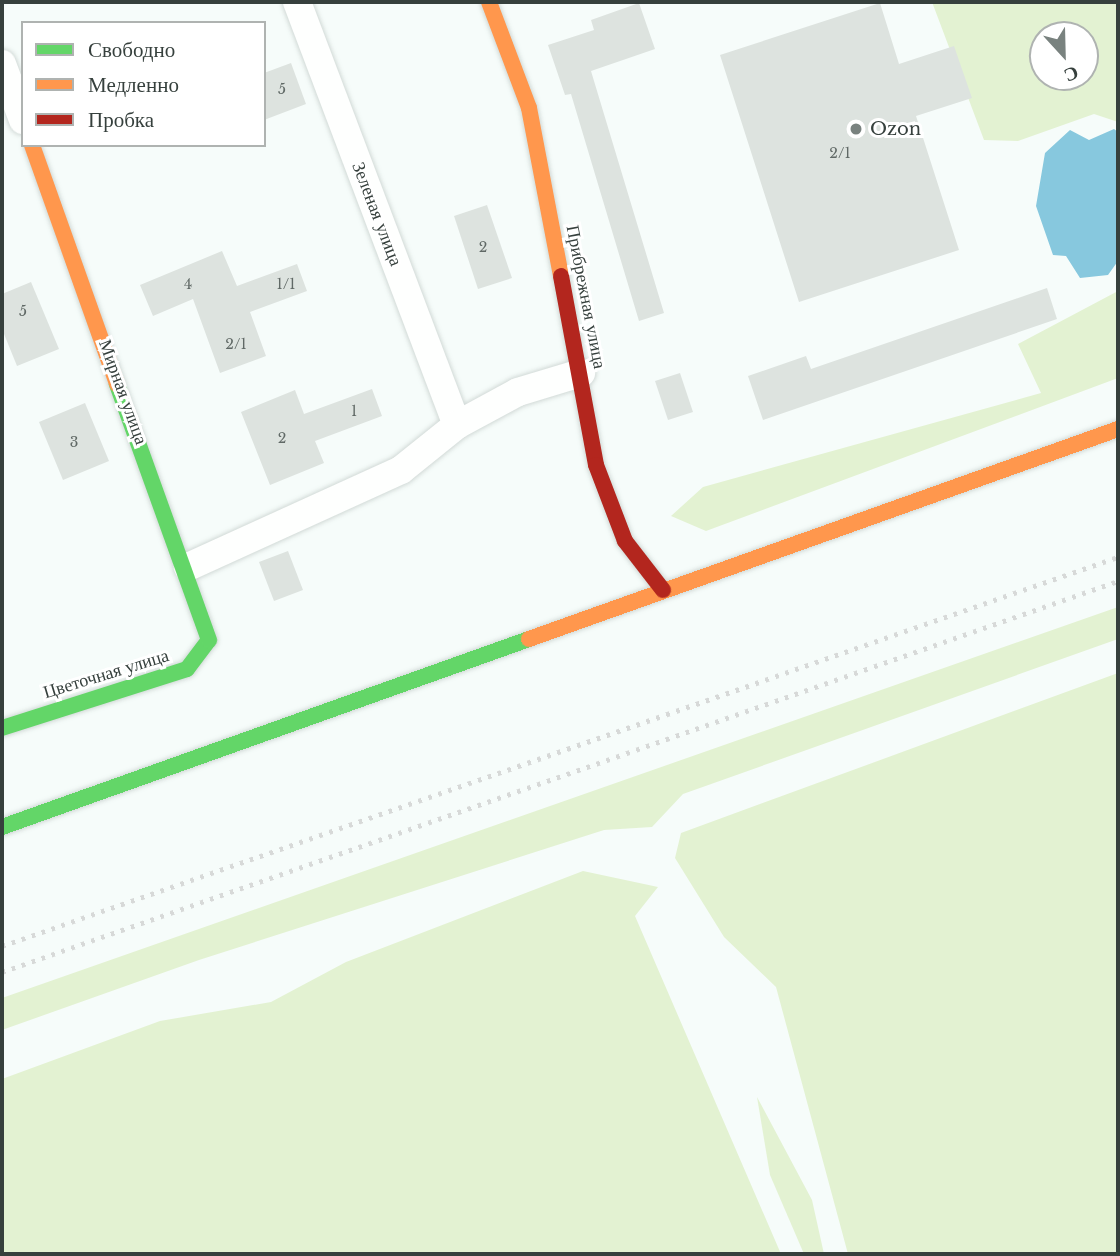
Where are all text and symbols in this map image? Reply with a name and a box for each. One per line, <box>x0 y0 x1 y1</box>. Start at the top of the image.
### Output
legend <box>21 21 266 147</box>
north arrow <box>1029 21 1099 91</box>
text: Свободно <box>88 37 175 63</box>
text: С <box>1061 61 1082 87</box>
text: Медленно <box>88 72 179 98</box>
house number: 5 <box>278 81 286 97</box>
text: Пробка <box>88 107 154 133</box>
place label: Ozon <box>870 118 921 140</box>
marker: Ozon <box>848 121 864 137</box>
house number: 2/1 <box>829 145 851 161</box>
street label: Зеленая улица <box>347 159 407 269</box>
street label: Прибрежная улица <box>561 223 611 371</box>
house number: 2 <box>479 239 487 255</box>
house number: 4 <box>184 276 192 292</box>
house number: 1/1 <box>277 276 295 292</box>
house number: 5 <box>19 303 27 319</box>
house number: 2/1 <box>225 336 247 352</box>
street label: Мирная улица <box>94 337 152 447</box>
house number: 1 <box>351 403 357 419</box>
house number: 2 <box>278 430 286 446</box>
house number: 3 <box>70 434 78 450</box>
street label: Цветочная улица <box>41 645 171 703</box>

